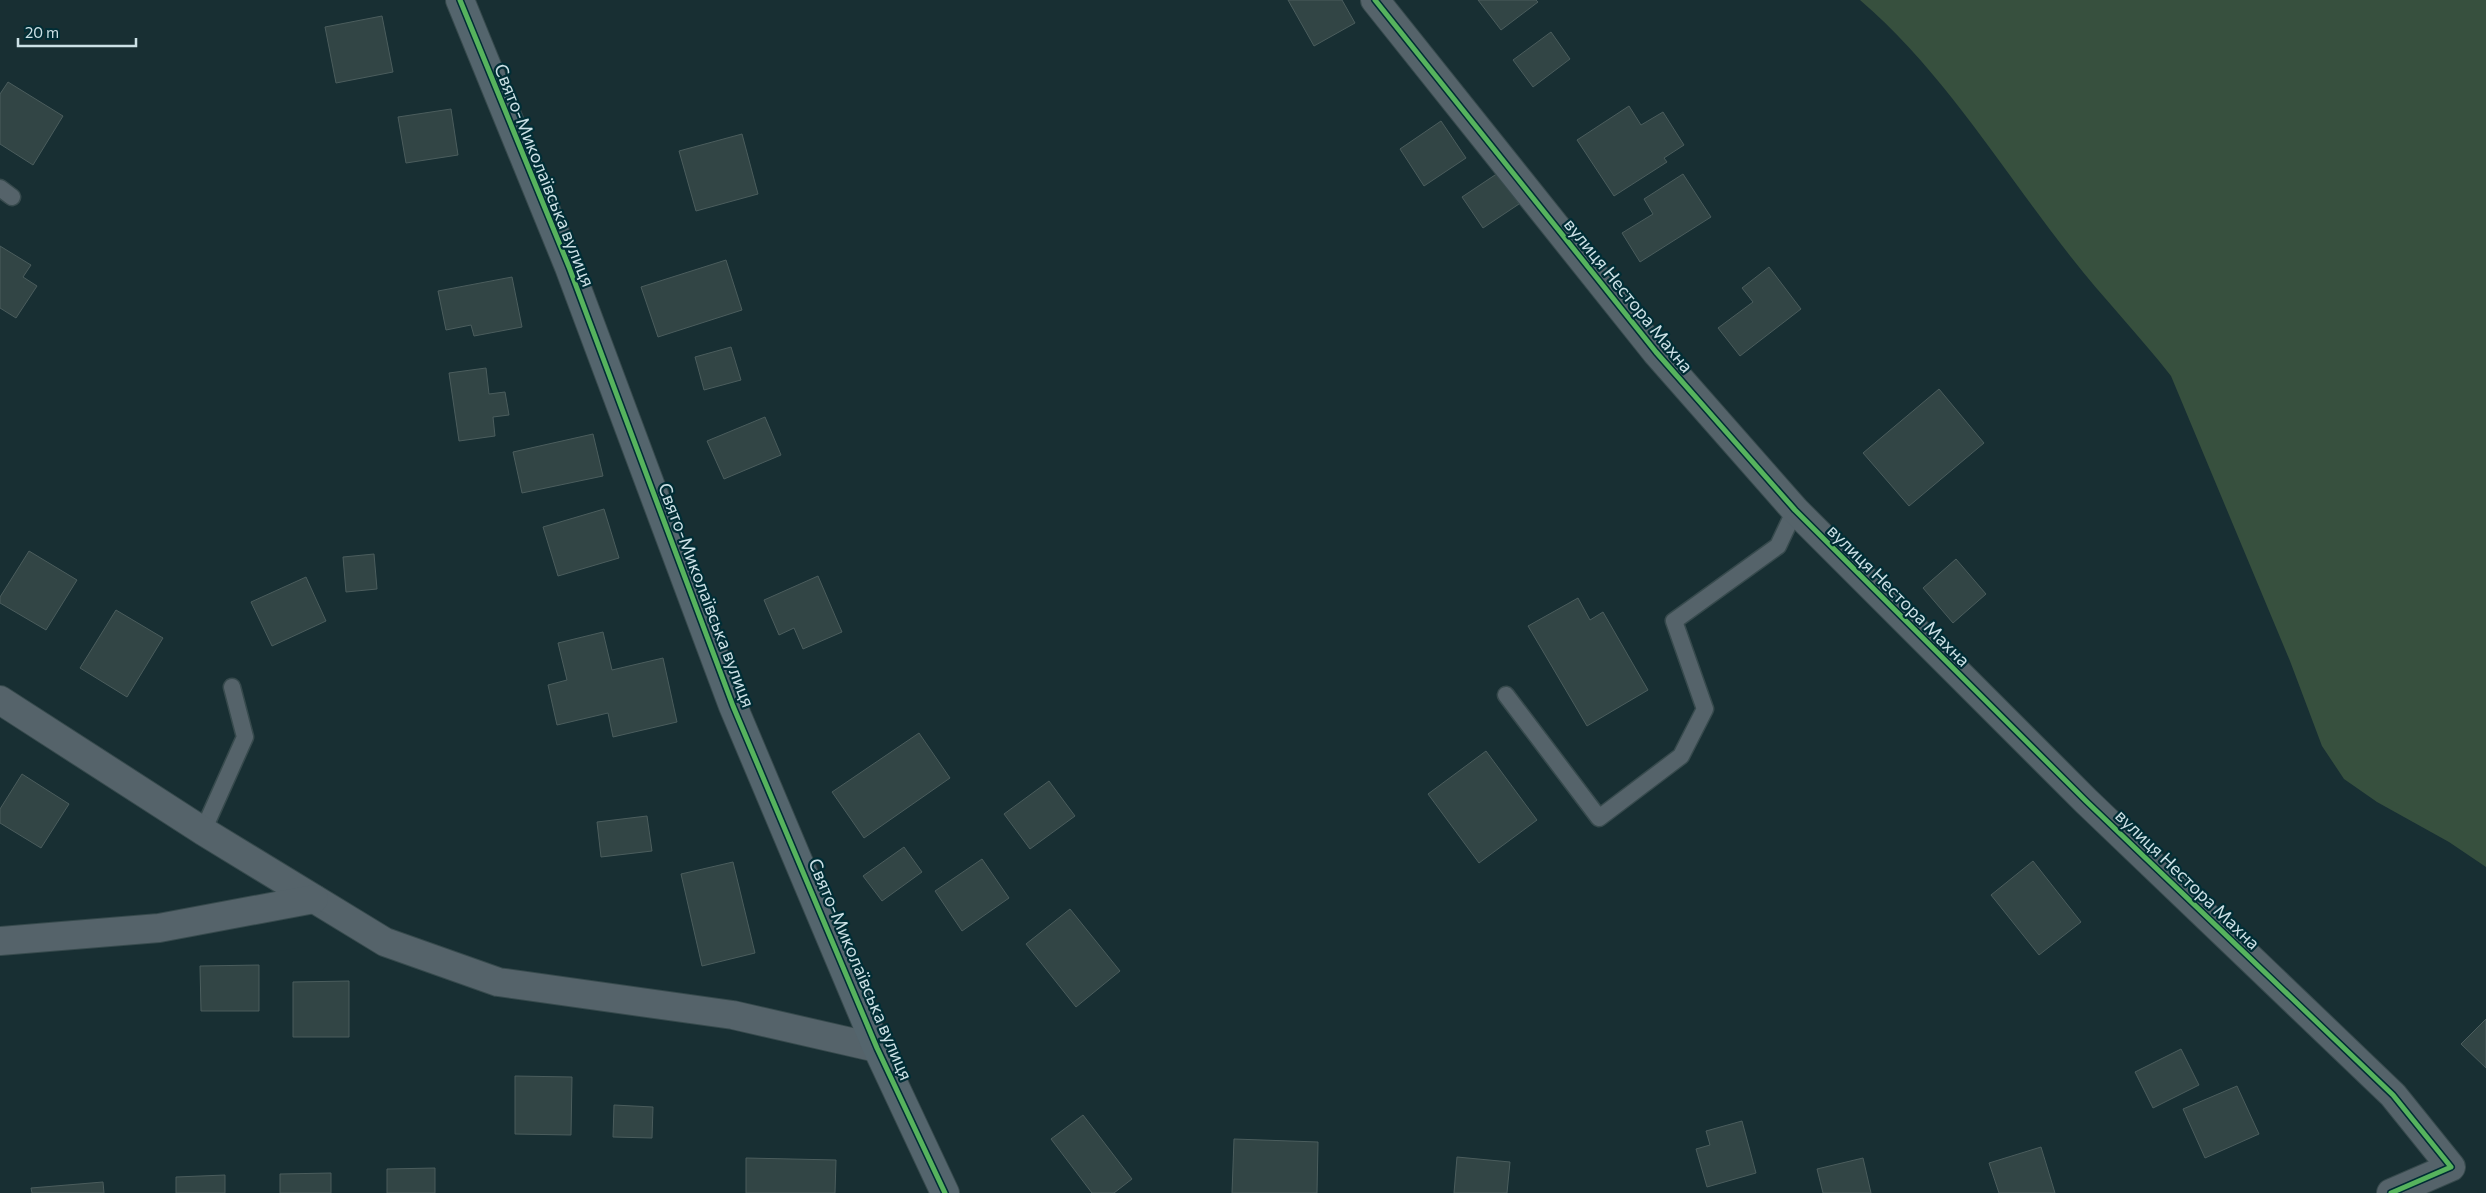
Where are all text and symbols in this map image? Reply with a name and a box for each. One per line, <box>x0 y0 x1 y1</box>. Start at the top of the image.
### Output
scale bar <box>18 15 135 47</box>
text: 20 m <box>25 23 59 41</box>
street label: Свято-Миколаївська вулиця <box>490 60 600 290</box>
street label: вулиця Нестора Махна <box>1560 213 1698 377</box>
street label: Свято-Миколаївська вулиця <box>654 480 760 710</box>
street label: вулиця Нестора Махна <box>1823 519 1975 671</box>
street label: вулиця Нестора Махна <box>2111 804 2265 954</box>
street label: Свято-Миколаївська вулиця <box>804 855 918 1083</box>

